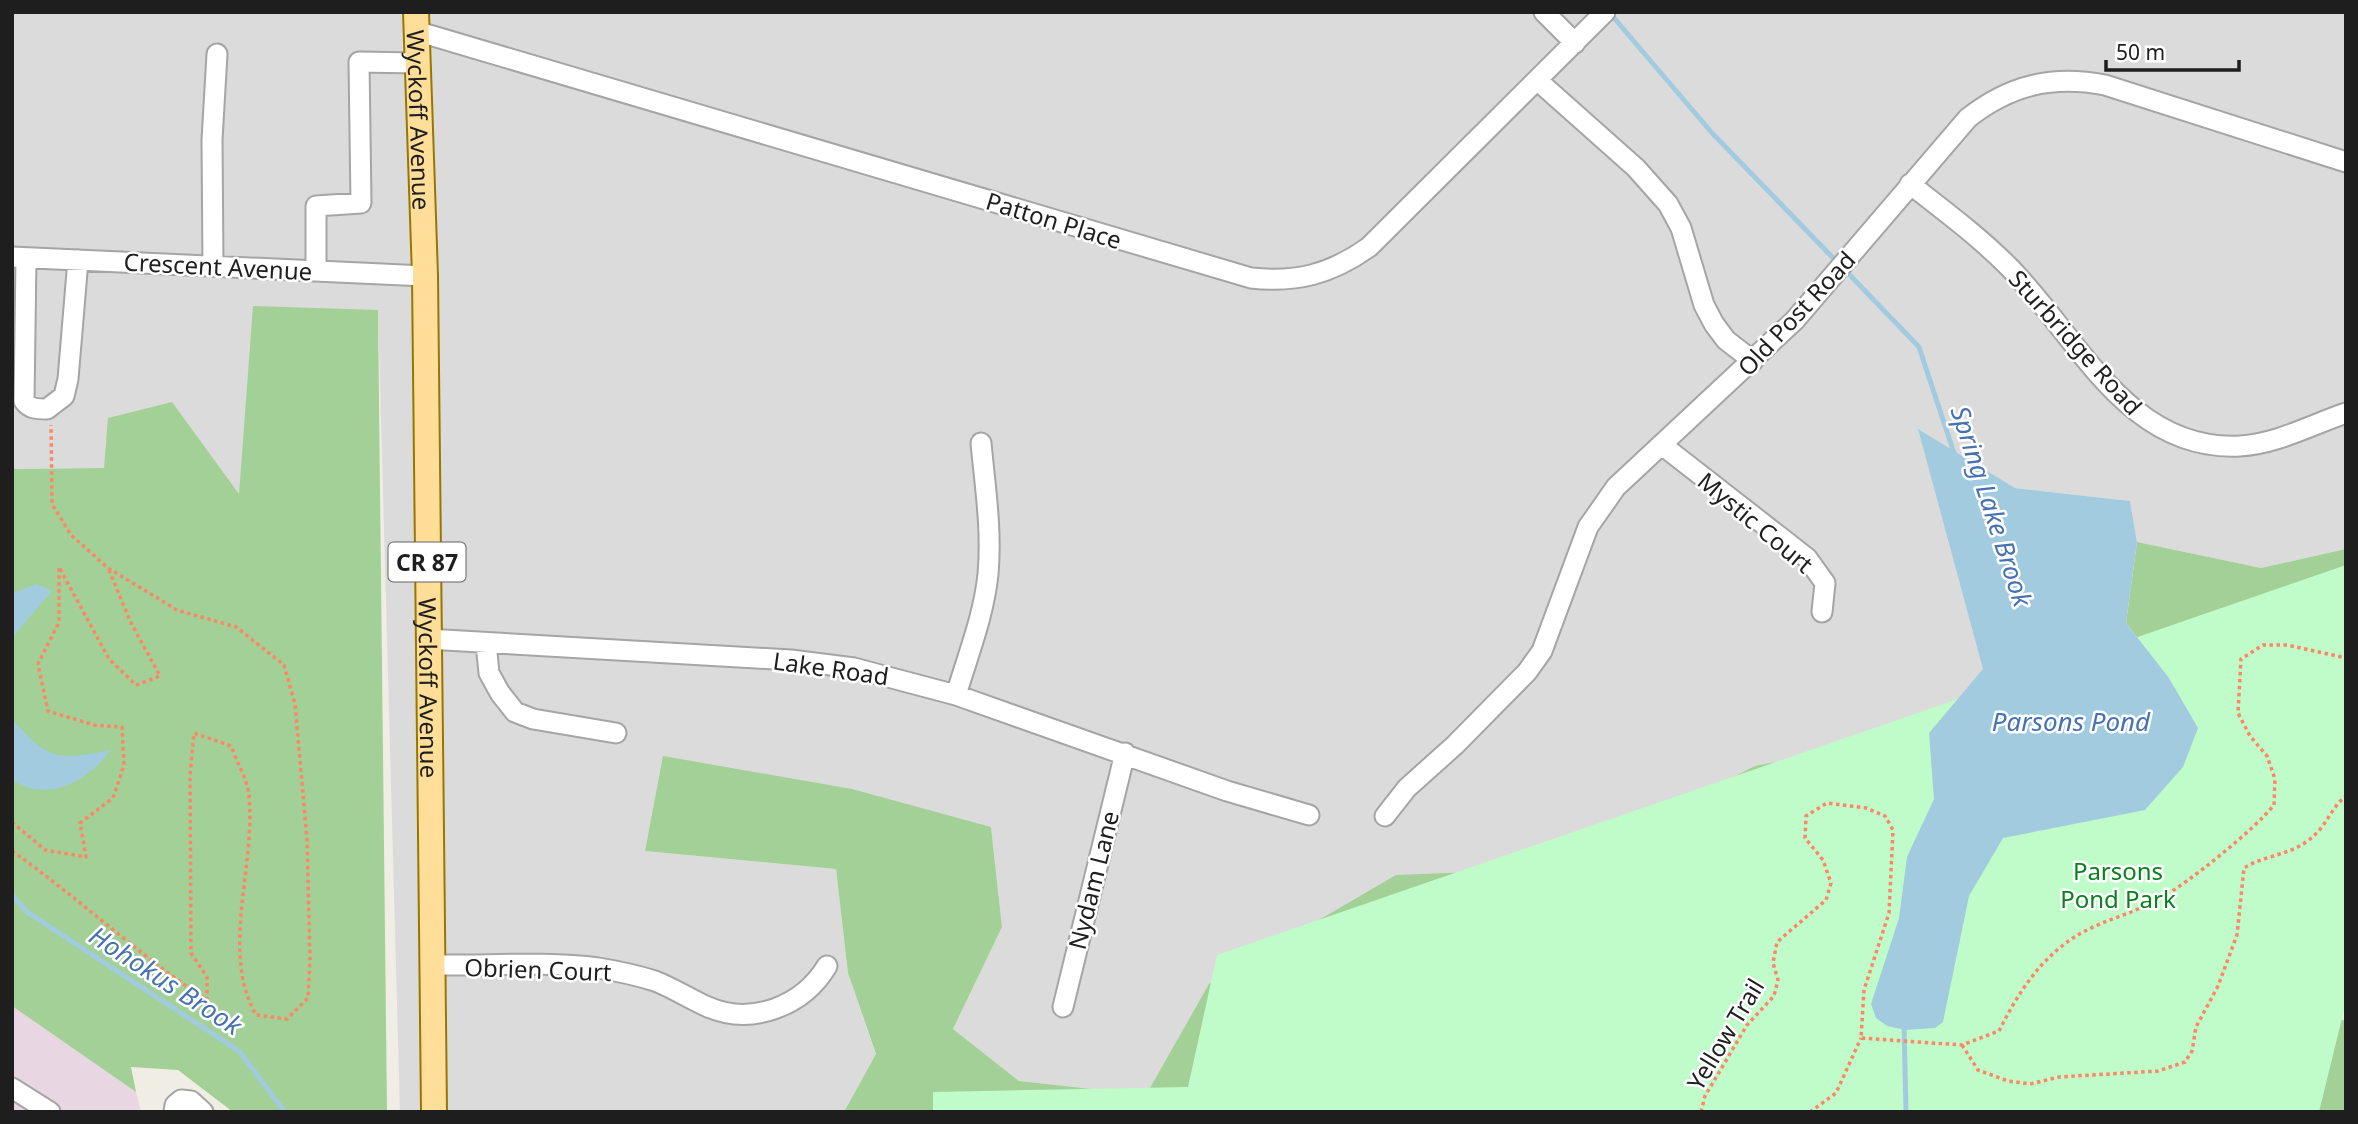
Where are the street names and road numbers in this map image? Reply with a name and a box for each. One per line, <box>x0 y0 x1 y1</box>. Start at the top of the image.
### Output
street label: Wyckoff Avenue <box>400 29 439 211</box>
street label: Patton Place <box>982 184 1126 256</box>
street label: Old Post Road <box>1730 244 1862 382</box>
street label: Crescent Avenue <box>123 245 313 287</box>
street label: Sturbridge Road <box>2002 262 2150 422</box>
street label: Mystic Court <box>1691 464 1821 580</box>
road number: CR 87 <box>388 542 466 582</box>
street label: Wyckoff Avenue <box>412 597 447 778</box>
street label: Lake Road <box>771 644 891 692</box>
street label: Nydam Lane <box>1060 807 1126 953</box>
street label: Obrien Court <box>464 950 613 988</box>
street label: Yellow Trail <box>1679 972 1771 1096</box>

